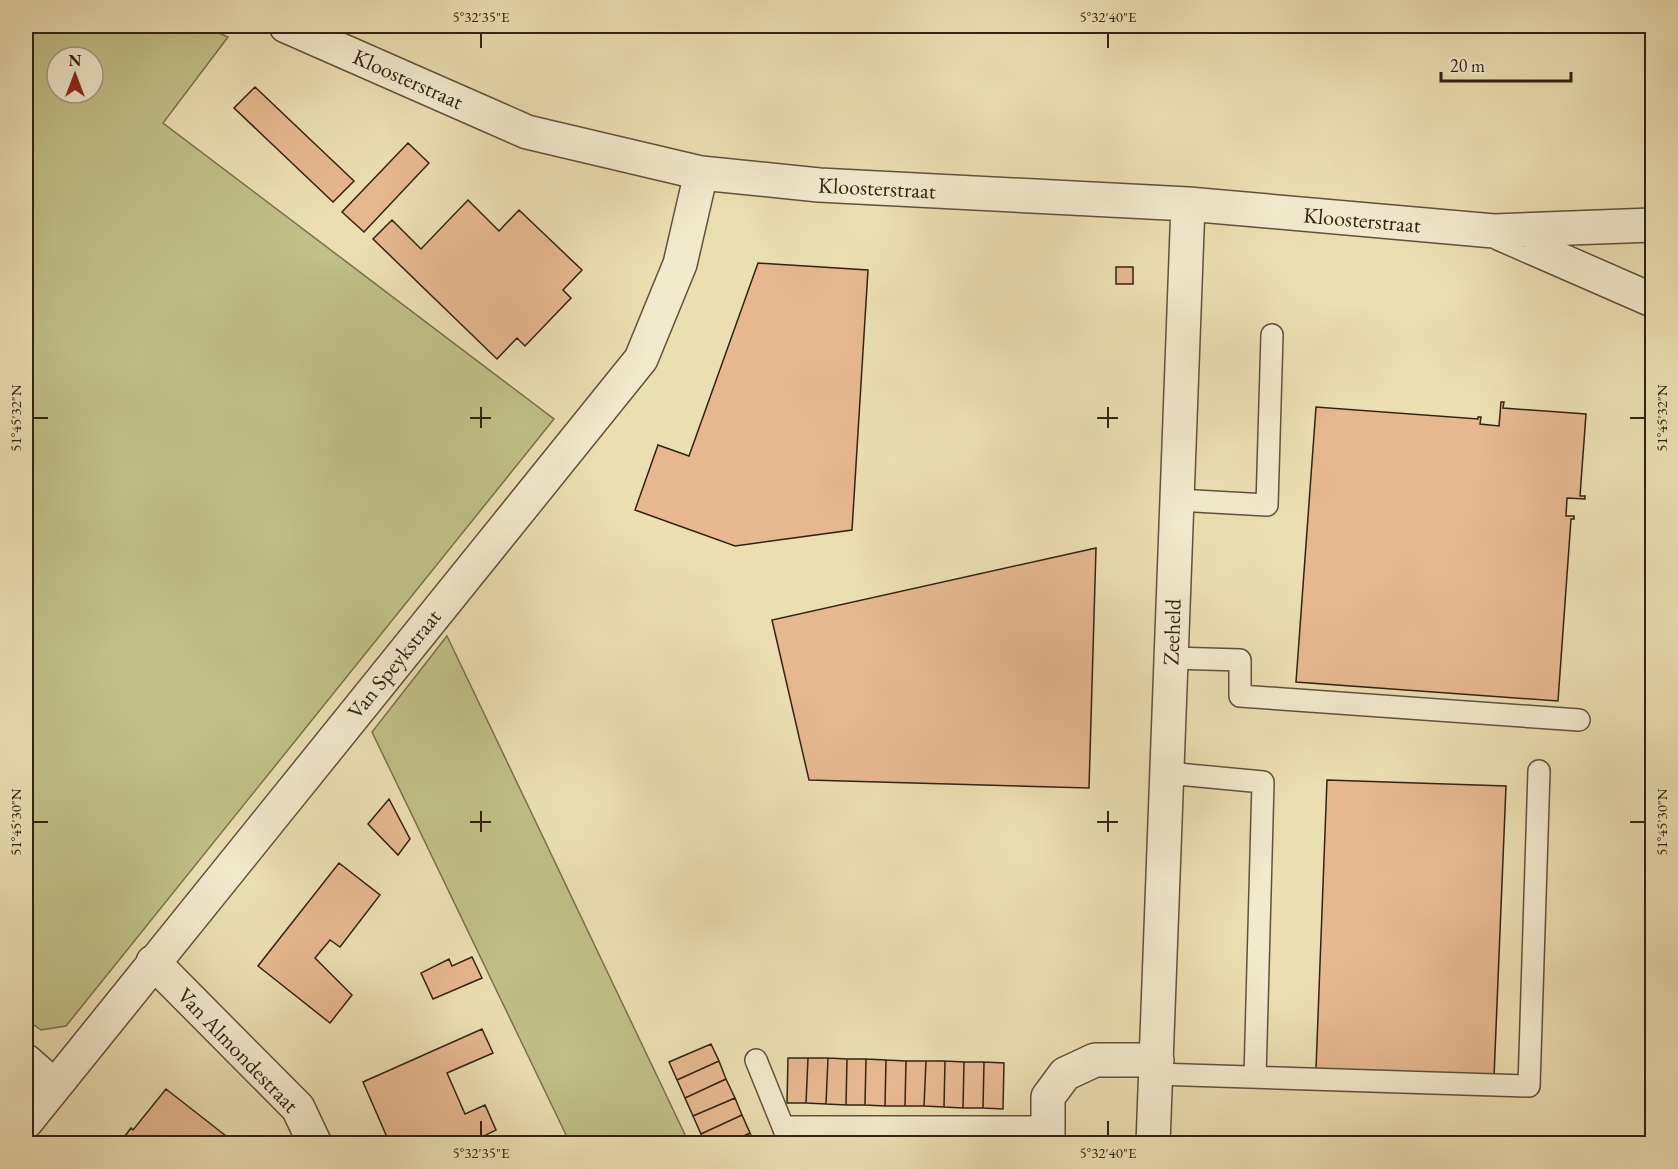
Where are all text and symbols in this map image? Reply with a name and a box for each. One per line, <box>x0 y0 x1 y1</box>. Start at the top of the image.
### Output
text: 5°32'35"E <box>453 7 510 26</box>
text: 5°32'40"E <box>1080 7 1137 26</box>
street label: Kloosterstraat <box>348 42 468 116</box>
north arrow <box>45 45 105 105</box>
scale bar <box>1441 45 1572 83</box>
text: N <box>69 50 82 71</box>
text: 20 m <box>1450 54 1485 77</box>
street label: Kloosterstraat <box>817 170 937 206</box>
street label: Kloosterstraat <box>1302 200 1422 240</box>
text: 51°45'32"N <box>6 384 25 452</box>
text: 51°45'32"N <box>1652 384 1671 452</box>
street label: Zeeheld <box>1156 597 1188 666</box>
street label: Van Speykstraat <box>341 603 447 725</box>
text: 51°45'30"N <box>6 788 25 856</box>
text: 51°45'30"N <box>1652 788 1671 856</box>
street label: Van Almondestraat <box>171 981 305 1119</box>
text: 5°32'35"E <box>453 1143 510 1162</box>
text: 5°32'40"E <box>1080 1143 1137 1162</box>

